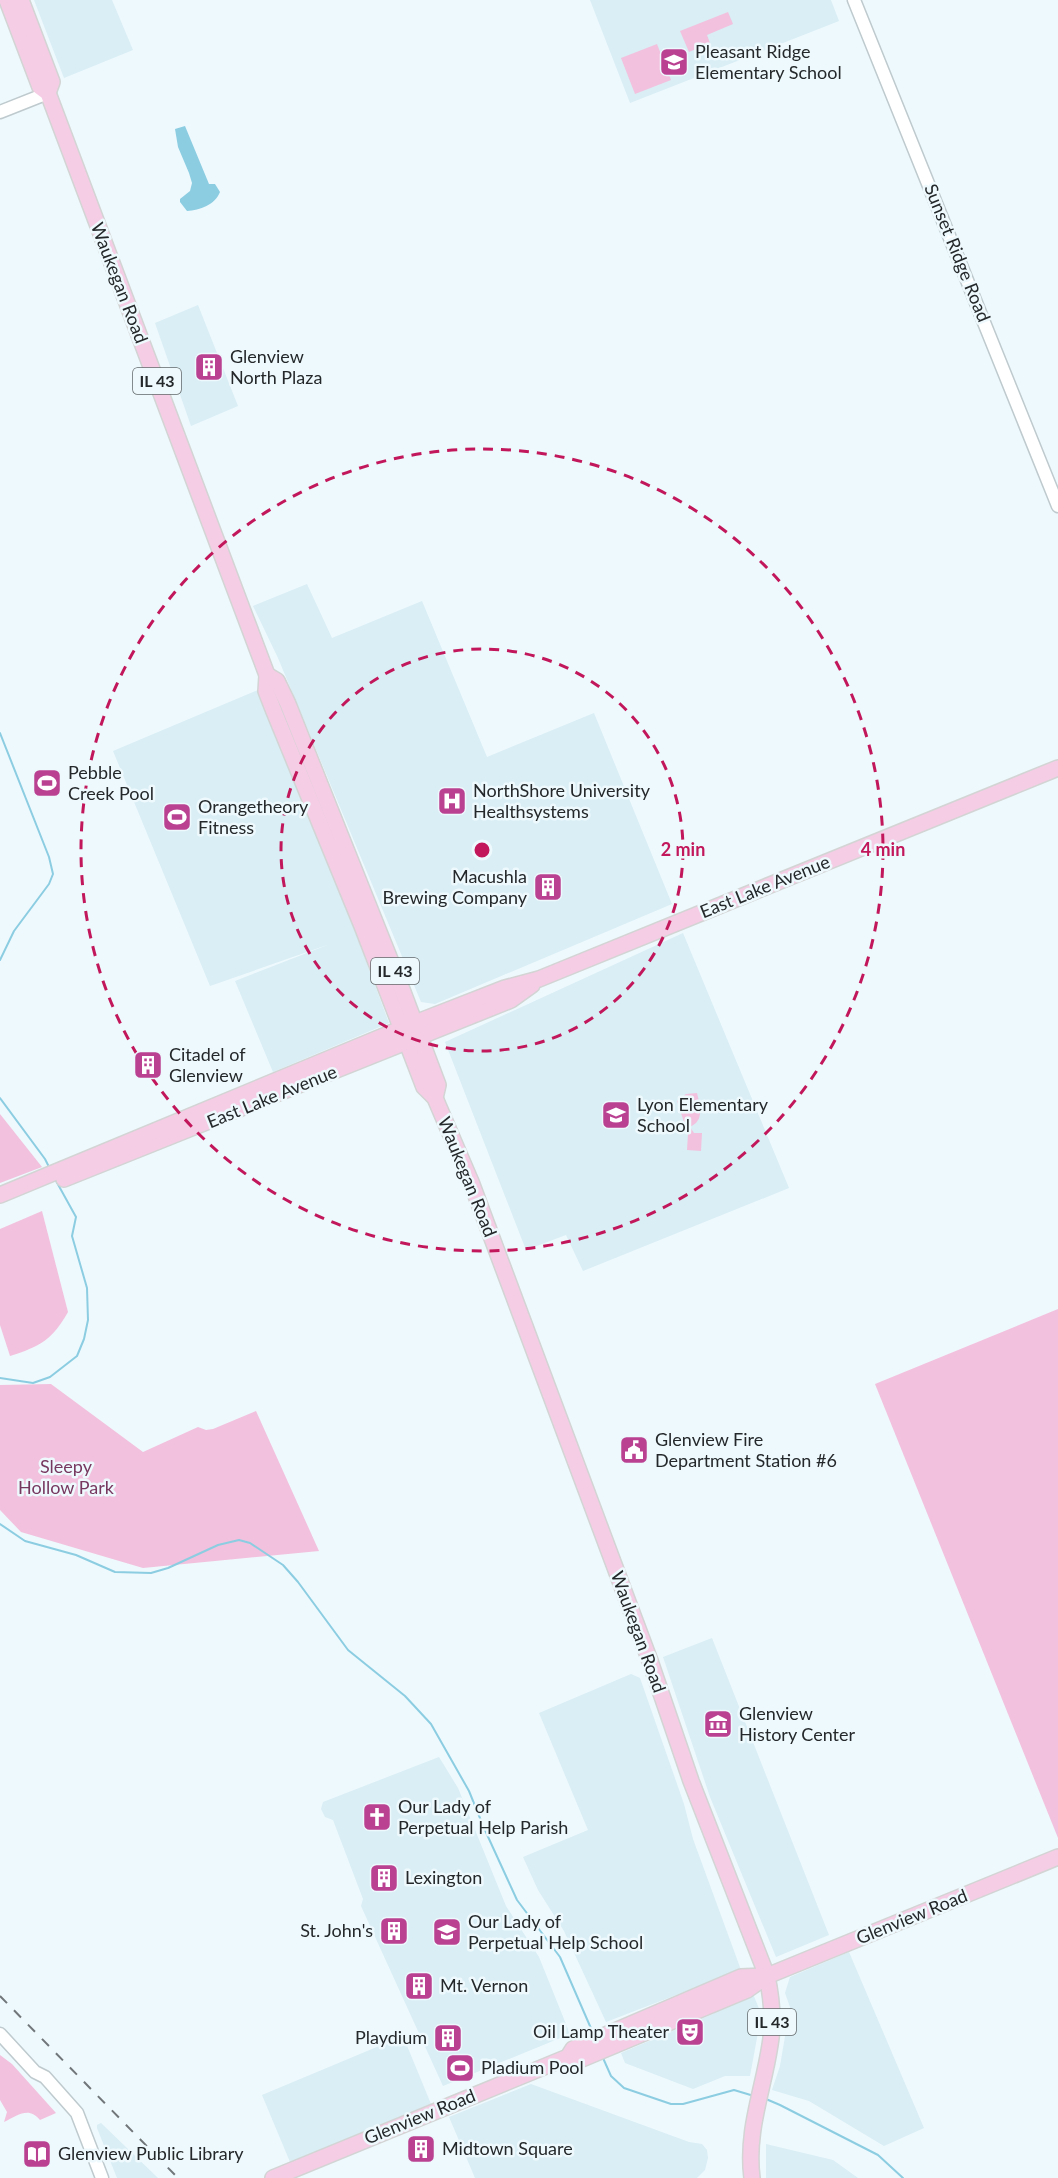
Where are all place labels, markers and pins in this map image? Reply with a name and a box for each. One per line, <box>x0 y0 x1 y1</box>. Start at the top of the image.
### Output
place label: Pleasant Ridge Elementary School <box>695 40 842 83</box>
school or university icon: Pleasant Ridge Elementary School <box>658 46 690 78</box>
place label: Glenview North Plaza <box>230 345 322 388</box>
building icon: Glenview North Plaza <box>193 351 225 383</box>
place label: Pebble Creek Pool <box>68 761 154 804</box>
sports icon: Pebble Creek Pool <box>31 767 63 799</box>
place label: NorthShore University Healthsystems <box>473 779 651 822</box>
hospital icon: NorthShore University Healthsystems <box>436 785 468 817</box>
place label: Orangetheory Fitness <box>198 795 309 838</box>
sports icon: Orangetheory Fitness <box>161 801 193 833</box>
centre of rings <box>472 840 492 860</box>
place label: Macushla Brewing Company <box>383 865 528 908</box>
building icon: Macushla Brewing Company <box>532 871 564 903</box>
place label: Citadel of Glenview <box>169 1043 246 1086</box>
building icon: Citadel of Glenview <box>132 1049 164 1081</box>
place label: Lyon Elementary School <box>637 1093 769 1136</box>
school or university icon: Lyon Elementary School <box>600 1099 632 1131</box>
place label: Glenview Fire Department Station #6 <box>655 1428 837 1471</box>
public building icon: Glenview Fire Department Station #6 <box>618 1434 650 1466</box>
place label: Glenview History Center <box>739 1702 856 1745</box>
museum icon: Glenview History Center <box>702 1708 734 1740</box>
place label: Our Lady of Perpetual Help Parish <box>398 1795 568 1838</box>
church icon: Our Lady of Perpetual Help Parish <box>361 1801 393 1833</box>
building icon: Lexington <box>368 1862 400 1894</box>
place label: Lexington <box>405 1866 482 1888</box>
place label: Our Lady of Perpetual Help School <box>468 1910 643 1953</box>
building icon: St. John's <box>378 1915 410 1947</box>
school or university icon: Our Lady of Perpetual Help School <box>431 1916 463 1948</box>
place label: St. John's <box>300 1919 373 1941</box>
building icon: Mt. Vernon <box>403 1970 435 2002</box>
place label: Mt. Vernon <box>440 1974 528 1996</box>
theatre icon: Oil Lamp Theater <box>674 2016 706 2048</box>
place label: Oil Lamp Theater <box>533 2020 669 2042</box>
building icon: Playdium <box>432 2022 464 2054</box>
place label: Playdium <box>355 2026 427 2048</box>
sports icon: Pladium Pool <box>444 2052 476 2084</box>
place label: Pladium Pool <box>481 2056 584 2078</box>
building icon: Midtown Square <box>405 2133 437 2165</box>
place label: Midtown Square <box>442 2137 573 2159</box>
library icon: Glenview Public Library <box>21 2138 53 2170</box>
place label: Glenview Public Library <box>58 2142 244 2164</box>

